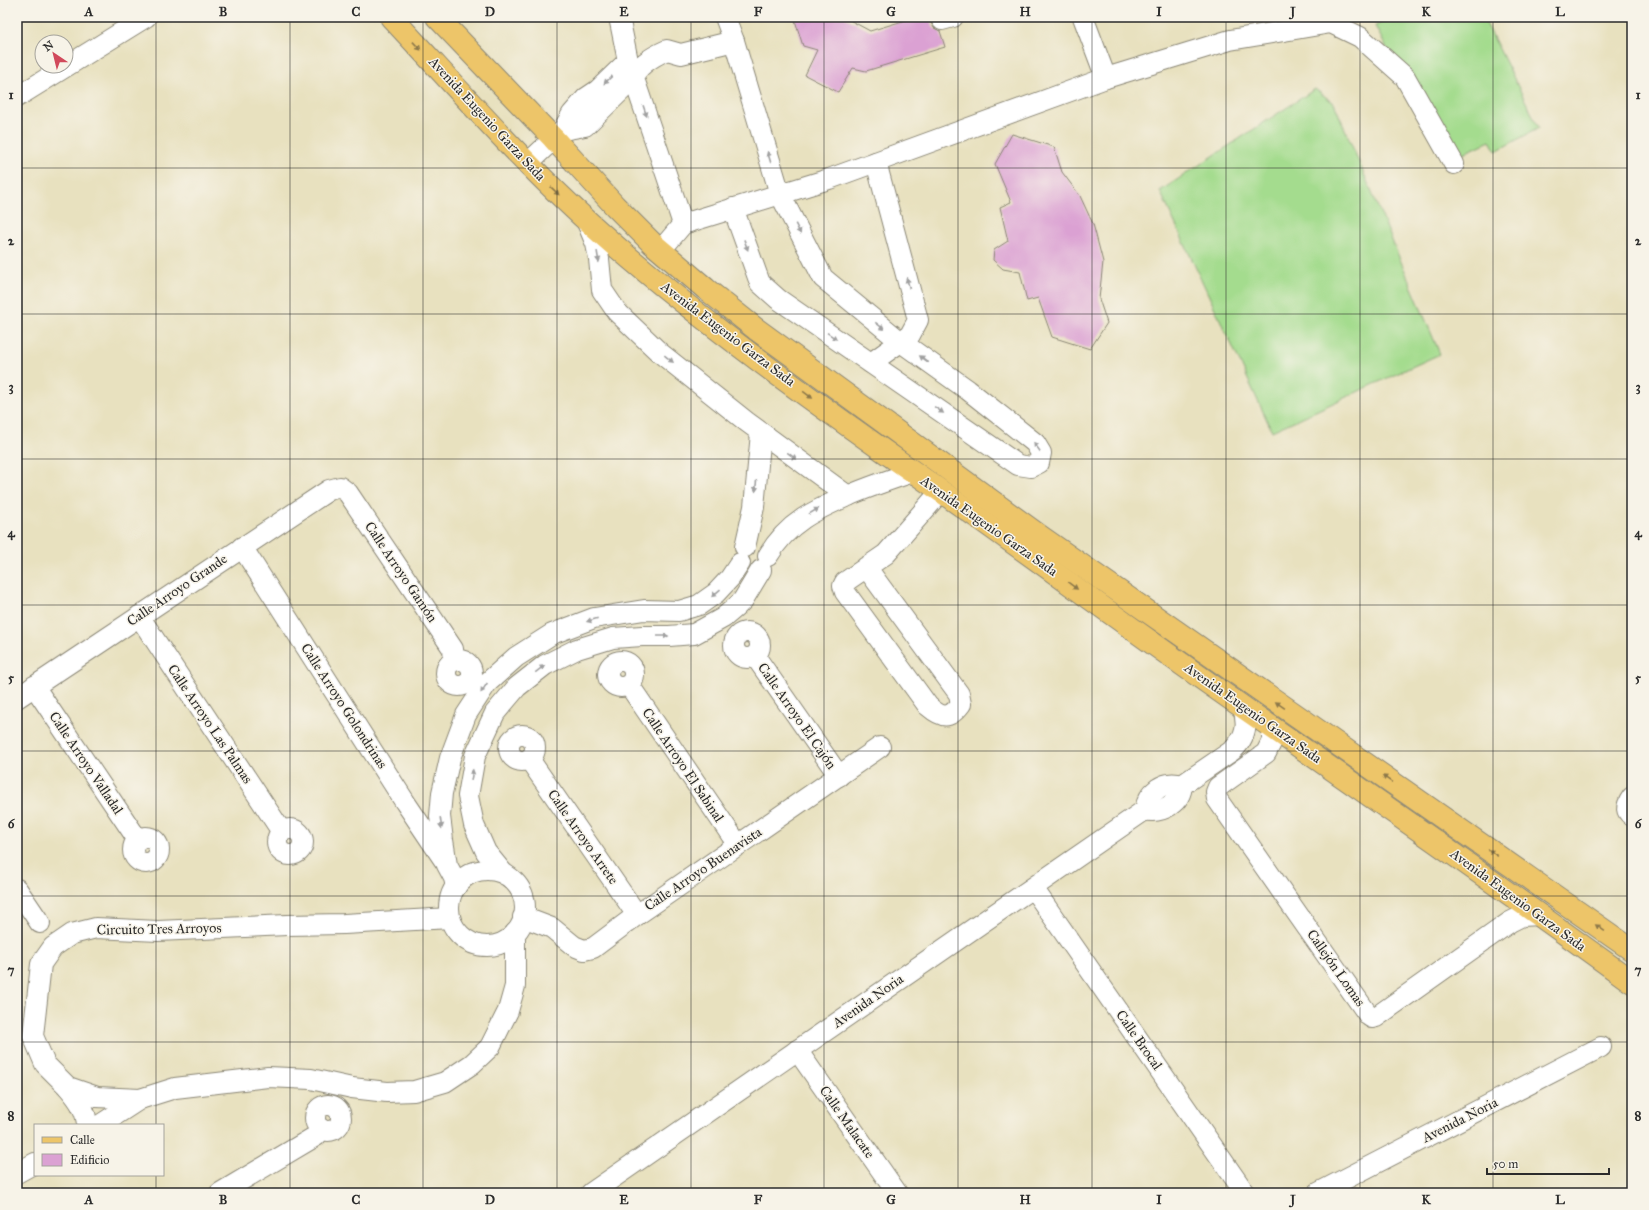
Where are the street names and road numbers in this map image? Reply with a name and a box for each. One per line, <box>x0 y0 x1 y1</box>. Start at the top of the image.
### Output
street label: Avenida Eugenio Garza Sada <box>424 53 549 185</box>
street label: Avenida Eugenio Garza Sada <box>657 277 799 390</box>
street label: Avenida Eugenio Garza Sada <box>916 472 1061 580</box>
street label: Calle Arroyo Gamón <box>361 518 441 626</box>
street label: Calle Arroyo Grande <box>124 550 230 630</box>
street label: Calle Arroyo Golondrinas <box>297 640 391 772</box>
street label: Avenida Eugenio Garza Sada <box>1180 659 1325 767</box>
street label: Calle Arroyo El Cajón <box>754 660 840 773</box>
street label: Calle Arroyo Las Palmas <box>164 661 256 787</box>
street label: Calle Arroyo El Sabinal <box>638 705 728 825</box>
street label: Calle Arroyo Valladal <box>45 708 127 818</box>
street label: Calle Arroyo Arrete <box>544 786 622 888</box>
street label: Calle Arroyo Buenavista <box>641 823 765 915</box>
street label: Avenida Eugenio Garza Sada <box>1446 844 1589 955</box>
street label: Circuito Tres Arroyos <box>96 919 222 939</box>
street label: Callejón Lomas <box>1303 926 1369 1010</box>
street label: Avenida Noria <box>829 970 907 1032</box>
street label: Calle Brocal <box>1112 1007 1166 1073</box>
street label: Calle Malacate <box>816 1083 878 1162</box>
street label: Avenida Noria <box>1419 1094 1501 1147</box>

